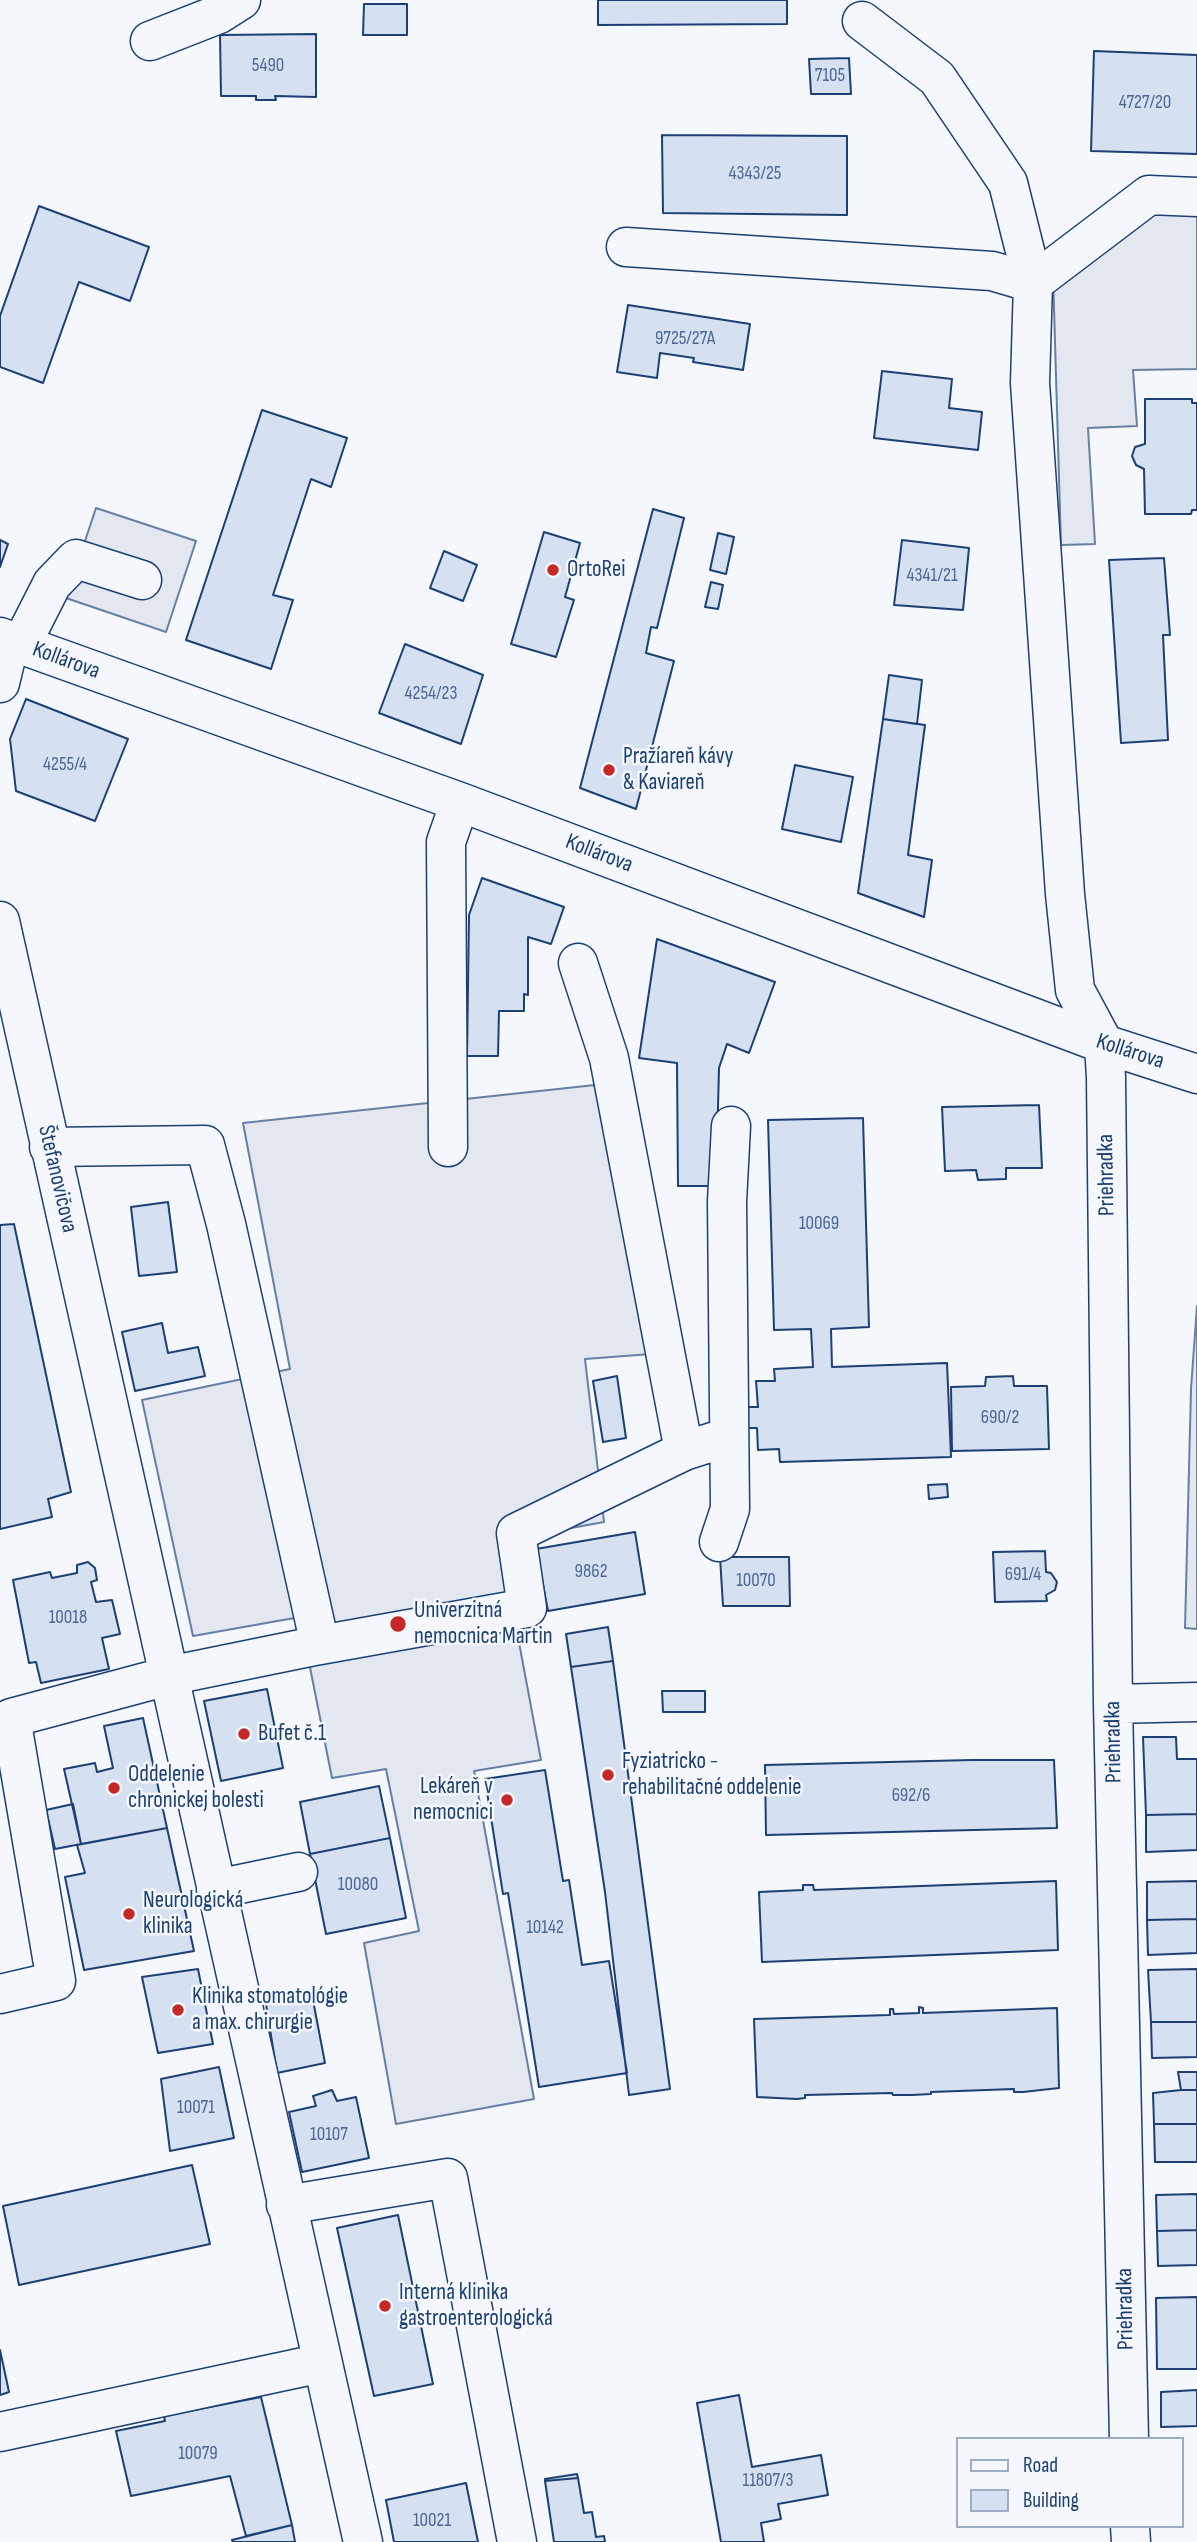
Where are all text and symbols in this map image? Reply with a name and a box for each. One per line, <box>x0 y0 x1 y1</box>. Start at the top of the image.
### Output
house number: 5490 <box>252 55 284 77</box>
house number: 7105 <box>815 65 845 87</box>
house number: 4727/20 <box>1119 92 1171 114</box>
house number: 4343/25 <box>729 163 781 185</box>
house number: 9725/27A <box>655 328 715 350</box>
place label: OrtoRei <box>567 556 625 584</box>
marker: OrtoRei <box>545 562 561 578</box>
house number: 4341/21 <box>906 565 958 587</box>
street label: Kollárova <box>28 636 104 686</box>
house number: 4254/23 <box>405 683 457 705</box>
place label: Pražíareň kávy & Kaviareň <box>623 743 733 797</box>
house number: 4255/4 <box>43 754 87 776</box>
marker: Pražíareň kávy & Kaviareň <box>601 762 617 778</box>
street label: Kollárova <box>561 829 637 879</box>
street label: Kollárova <box>1092 1028 1168 1076</box>
street label: Štefanovičova <box>31 1123 83 1235</box>
street label: Priehradka <box>1092 1134 1122 1216</box>
house number: 10069 <box>799 1213 839 1235</box>
house number: 690/2 <box>981 1407 1019 1429</box>
house number: 9862 <box>574 1561 608 1583</box>
house number: 691/4 <box>1005 1564 1041 1586</box>
house number: 10070 <box>736 1570 776 1592</box>
place label: Univerzitná nemocnica Martin <box>414 1597 553 1651</box>
house number: 10018 <box>49 1607 87 1629</box>
marker: Univerzitná nemocnica Martin <box>388 1614 408 1634</box>
street label: Priehradka <box>1099 1701 1129 1783</box>
place label: Bufet č.1 <box>258 1720 326 1748</box>
marker: Bufet č.1 <box>236 1726 252 1742</box>
place label: Fyziatricko - rehabilitačné oddelenie <box>622 1748 801 1802</box>
place label: Oddelenie chronickej bolesti <box>128 1761 264 1815</box>
marker: Fyziatricko - rehabilitačné oddelenie <box>600 1767 616 1783</box>
place label: Lekáreň v nemocnici <box>413 1773 493 1827</box>
marker: Oddelenie chronickej bolesti <box>106 1780 122 1796</box>
house number: 692/6 <box>892 1785 930 1807</box>
marker: Lekáreň v nemocnici <box>499 1792 515 1808</box>
house number: 10080 <box>338 1874 378 1896</box>
place label: Neurologická klinika <box>143 1887 243 1941</box>
marker: Neurologická klinika <box>121 1906 137 1922</box>
house number: 10142 <box>526 1917 564 1939</box>
place label: Klinika stomatológie a max. chirurgie <box>192 1983 348 2037</box>
marker: Klinika stomatológie a max. chirurgie <box>170 2002 186 2018</box>
house number: 10071 <box>177 2097 215 2119</box>
house number: 10107 <box>310 2124 348 2146</box>
street label: Priehradka <box>1111 2268 1141 2350</box>
place label: Interná klinika gastroenterologická <box>399 2279 553 2333</box>
marker: Interná klinika gastroenterologická <box>377 2298 393 2314</box>
legend <box>956 2437 1183 2528</box>
house number: 10079 <box>178 2443 218 2465</box>
text: Road <box>1023 2453 1058 2478</box>
house number: 11807/3 <box>742 2470 794 2492</box>
text: Building <box>1023 2488 1079 2513</box>
house number: 10021 <box>413 2510 451 2532</box>

